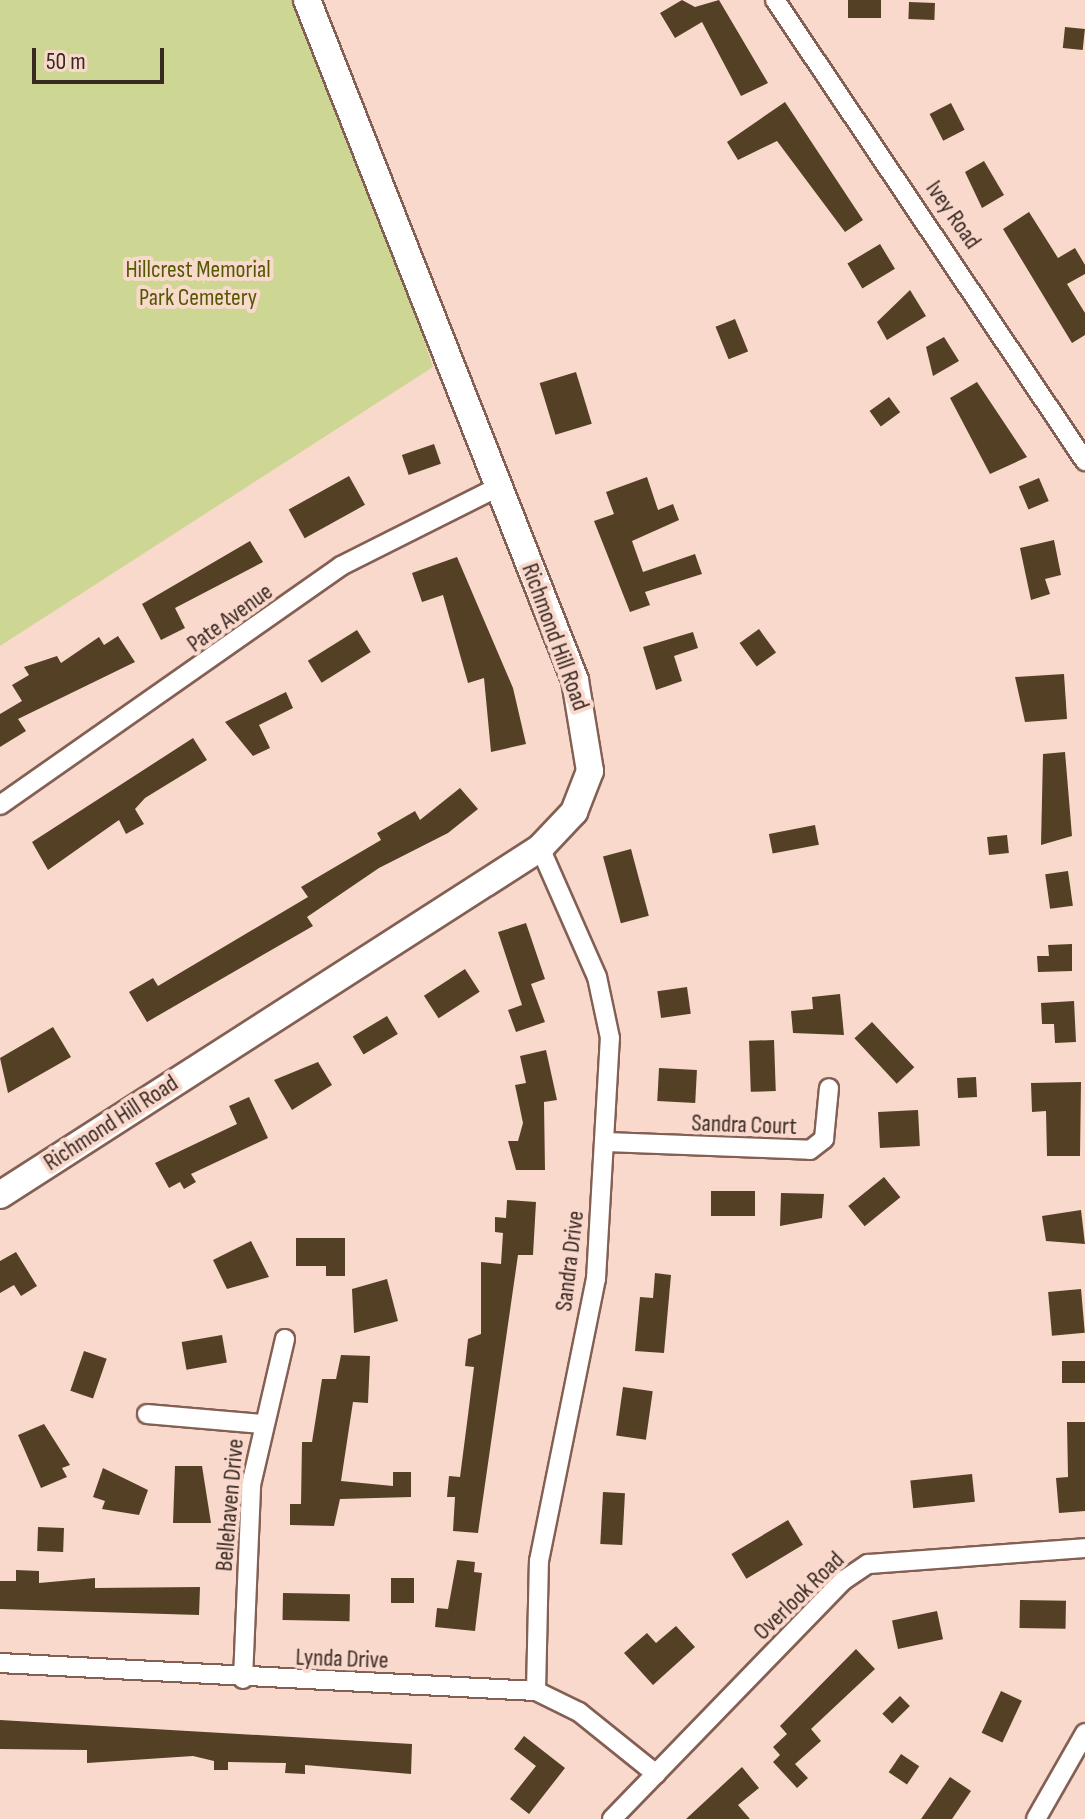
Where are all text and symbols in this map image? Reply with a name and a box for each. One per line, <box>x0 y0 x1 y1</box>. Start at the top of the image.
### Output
scale bar <box>36 32 168 82</box>
text: 50 m <box>46 47 86 76</box>
street label: Ivey Road <box>919 175 987 255</box>
park label: Hillcrest Memorial Park Cemetery <box>125 256 271 312</box>
street label: Richmond Hill Road <box>515 560 595 714</box>
street label: Pate Avenue <box>182 577 278 659</box>
street label: Richmond Hill Road <box>38 1069 184 1177</box>
street label: Sandra Court <box>691 1109 797 1141</box>
street label: Sandra Drive <box>550 1209 590 1313</box>
street label: Bellehaven Drive <box>210 1438 250 1572</box>
street label: Overlook Road <box>748 1546 850 1646</box>
street label: Lynda Drive <box>295 1643 389 1675</box>

